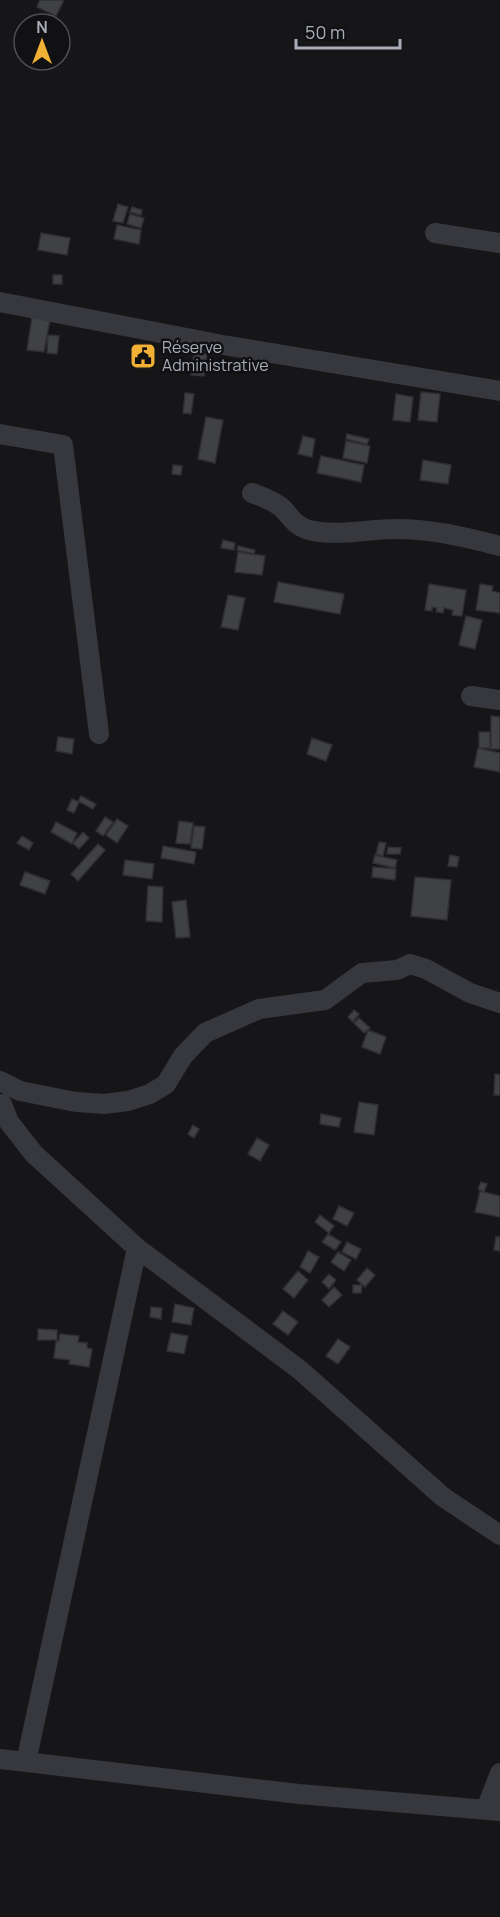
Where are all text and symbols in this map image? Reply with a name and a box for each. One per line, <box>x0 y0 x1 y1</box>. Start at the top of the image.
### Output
north arrow <box>12 12 72 72</box>
scale bar <box>296 12 400 50</box>
text: N <box>36 16 48 38</box>
text: 50 m <box>305 20 345 44</box>
place label: Réserve Administrative <box>162 336 269 376</box>
public building icon: Réserve Administrative <box>128 341 158 371</box>

